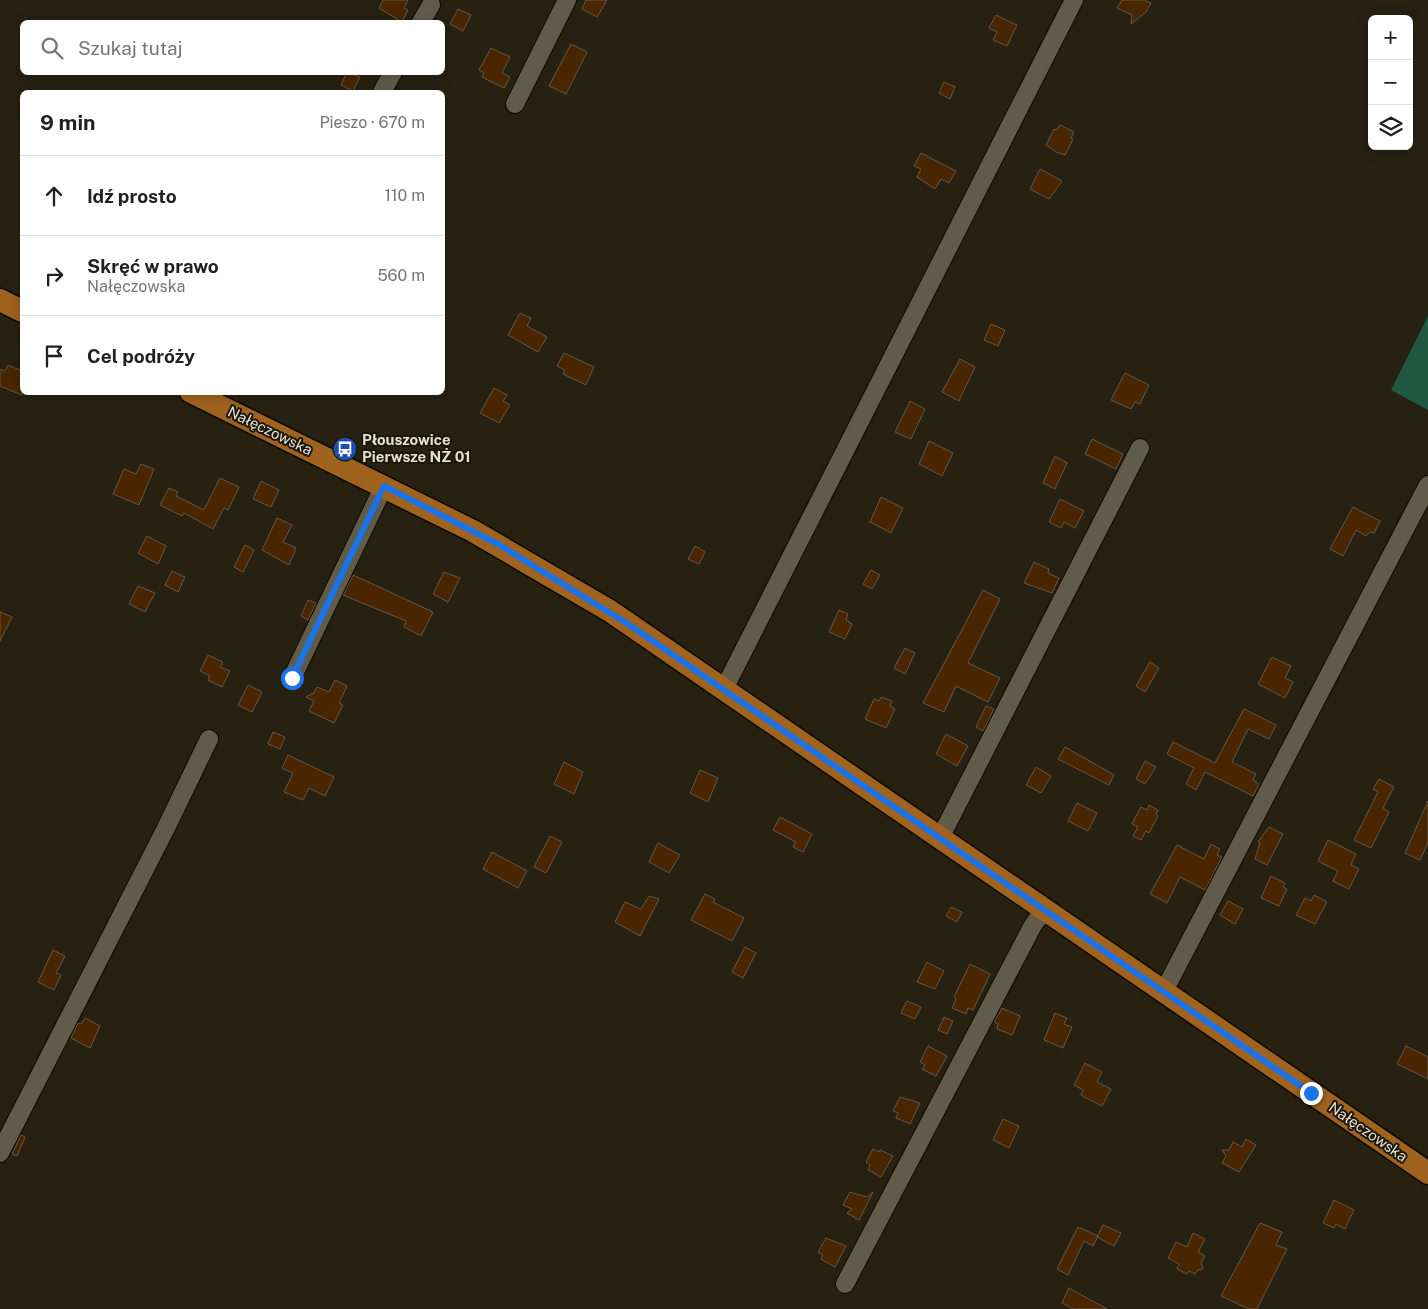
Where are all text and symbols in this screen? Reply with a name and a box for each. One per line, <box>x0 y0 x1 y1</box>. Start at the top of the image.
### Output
map controls <box>1368 15 1413 150</box>
button: + <box>1368 15 1413 60</box>
search box <box>20 20 445 75</box>
icon: search <box>38 34 66 62</box>
text: Szukaj tutaj <box>78 37 183 59</box>
button: − <box>1368 60 1413 105</box>
button: layers <box>1368 105 1413 150</box>
text: 9 min <box>40 110 96 135</box>
text: Pieszo · 670 m <box>319 113 425 132</box>
icon: ahead <box>40 182 68 210</box>
text: Idź prosto <box>87 185 177 207</box>
text: 110 m <box>384 186 425 205</box>
text: Skręć w prawo <box>87 255 219 277</box>
icon: right <box>40 262 68 290</box>
text: 560 m <box>377 266 425 285</box>
text: Nałęczowska <box>87 277 185 296</box>
icon: arrive <box>40 342 68 370</box>
text: Cel podróży <box>87 345 195 367</box>
street label: Nałęczowska <box>225 403 315 458</box>
place label: Płouszowice Pierwsze NŻ 01 <box>362 431 471 465</box>
bus stop icon: Płouszowice Pierwsze NŻ 01 <box>332 436 358 462</box>
route start <box>281 667 304 690</box>
route end <box>1300 1082 1323 1105</box>
street label: Nałęczowska <box>1326 1098 1411 1165</box>

